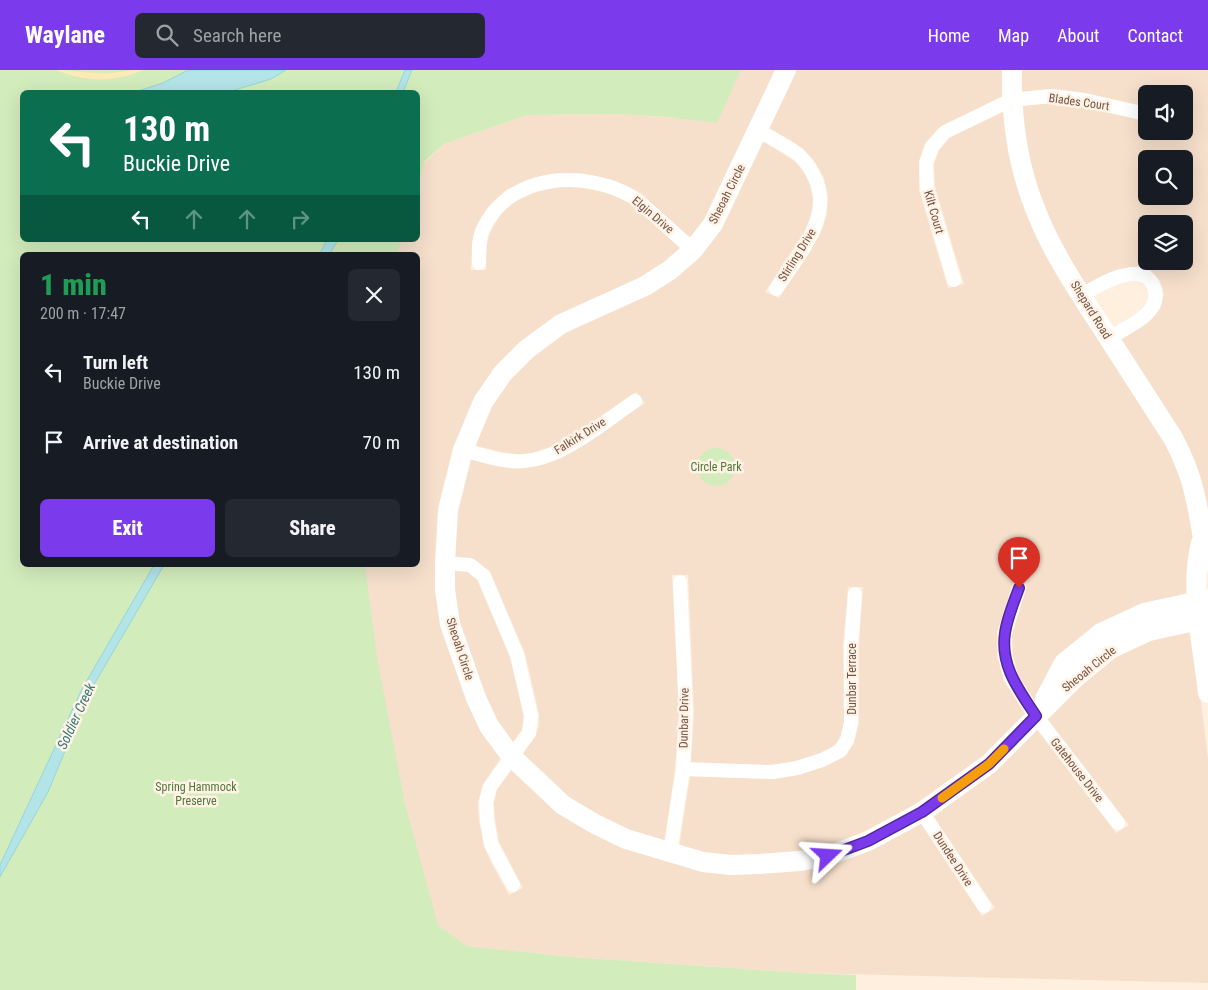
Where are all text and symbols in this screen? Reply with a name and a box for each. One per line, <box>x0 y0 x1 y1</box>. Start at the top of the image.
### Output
search box <box>135 13 485 58</box>
text: Waylane <box>25 21 105 49</box>
icon: search <box>153 21 181 49</box>
text: Search here <box>193 24 281 47</box>
text: Home <box>928 25 970 46</box>
text: Map <box>998 25 1029 46</box>
text: About <box>1057 25 1099 46</box>
text: Contact <box>1127 25 1183 46</box>
map controls <box>1138 85 1193 270</box>
button: sound <box>1138 85 1193 140</box>
street label: Blades Court <box>1048 91 1111 113</box>
text: 130 m <box>123 109 210 150</box>
icon: left <box>40 110 105 175</box>
button: search <box>1138 150 1193 205</box>
text: Buckie Drive <box>123 151 230 176</box>
street label: Sheoah Circle <box>706 162 748 226</box>
street label: Kilt Court <box>921 189 947 236</box>
street label: Elgin Drive <box>629 194 677 237</box>
icon: left <box>127 205 155 233</box>
icon: ahead <box>180 205 208 233</box>
icon: ahead <box>233 205 261 233</box>
icon: right <box>286 205 314 233</box>
button: layers <box>1138 215 1193 270</box>
street label: Stirling Drive <box>775 225 819 284</box>
text: 1 min <box>40 267 107 302</box>
button: close <box>348 269 400 321</box>
street label: Shepard Road <box>1068 278 1114 342</box>
text: 200 m · 17:47 <box>40 304 126 323</box>
text: Turn left <box>83 351 148 374</box>
icon: left <box>40 358 68 386</box>
text: 130 m <box>353 361 400 384</box>
text: Buckie Drive <box>83 374 161 393</box>
street label: Falkirk Drive <box>552 414 609 457</box>
icon: arrive <box>40 428 68 456</box>
text: Arrive at destination <box>83 431 238 454</box>
text: 70 m <box>363 431 400 454</box>
park label: Circle Park <box>690 460 742 474</box>
button: Exit <box>40 499 215 557</box>
button: Share <box>225 499 400 557</box>
pin <box>998 537 1040 588</box>
icon: arrive <box>1005 544 1033 572</box>
street label: Sheoah Circle <box>443 616 477 682</box>
street label: Dunbar Terrace <box>845 643 859 715</box>
street label: Sheoah Circle <box>1059 643 1119 695</box>
water label: Soldier Creek <box>54 680 99 752</box>
street label: Dunbar Drive <box>676 687 692 748</box>
street label: Gatehouse Drive <box>1048 735 1107 805</box>
park label: Spring Hammock Preserve <box>155 780 237 808</box>
position arrow <box>801 829 853 881</box>
street label: Dundee Drive <box>930 829 976 889</box>

